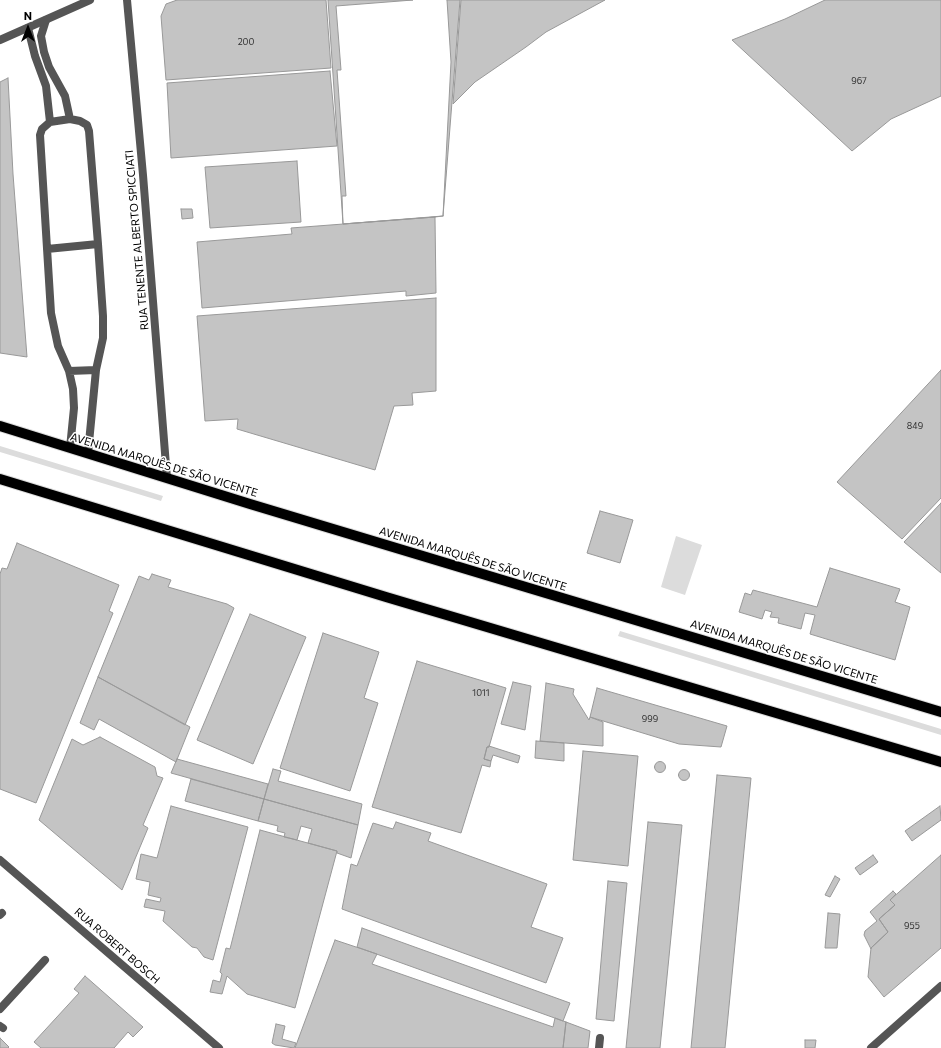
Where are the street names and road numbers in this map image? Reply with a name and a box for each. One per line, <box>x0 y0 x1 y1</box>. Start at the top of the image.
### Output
street label: RUA TENENTE ALBERTO SPICCIATI <box>123 149 151 331</box>
street label: AVENIDA MARQUÊS DE SÃO VICENTE <box>69 430 259 500</box>
street label: AVENIDA MARQUÊS DE SÃO VICENTE <box>378 524 568 594</box>
street label: AVENIDA MARQUÊS DE SÃO VICENTE <box>689 617 879 687</box>
street label: RUA ROBERT BOSCH <box>72 905 162 987</box>

